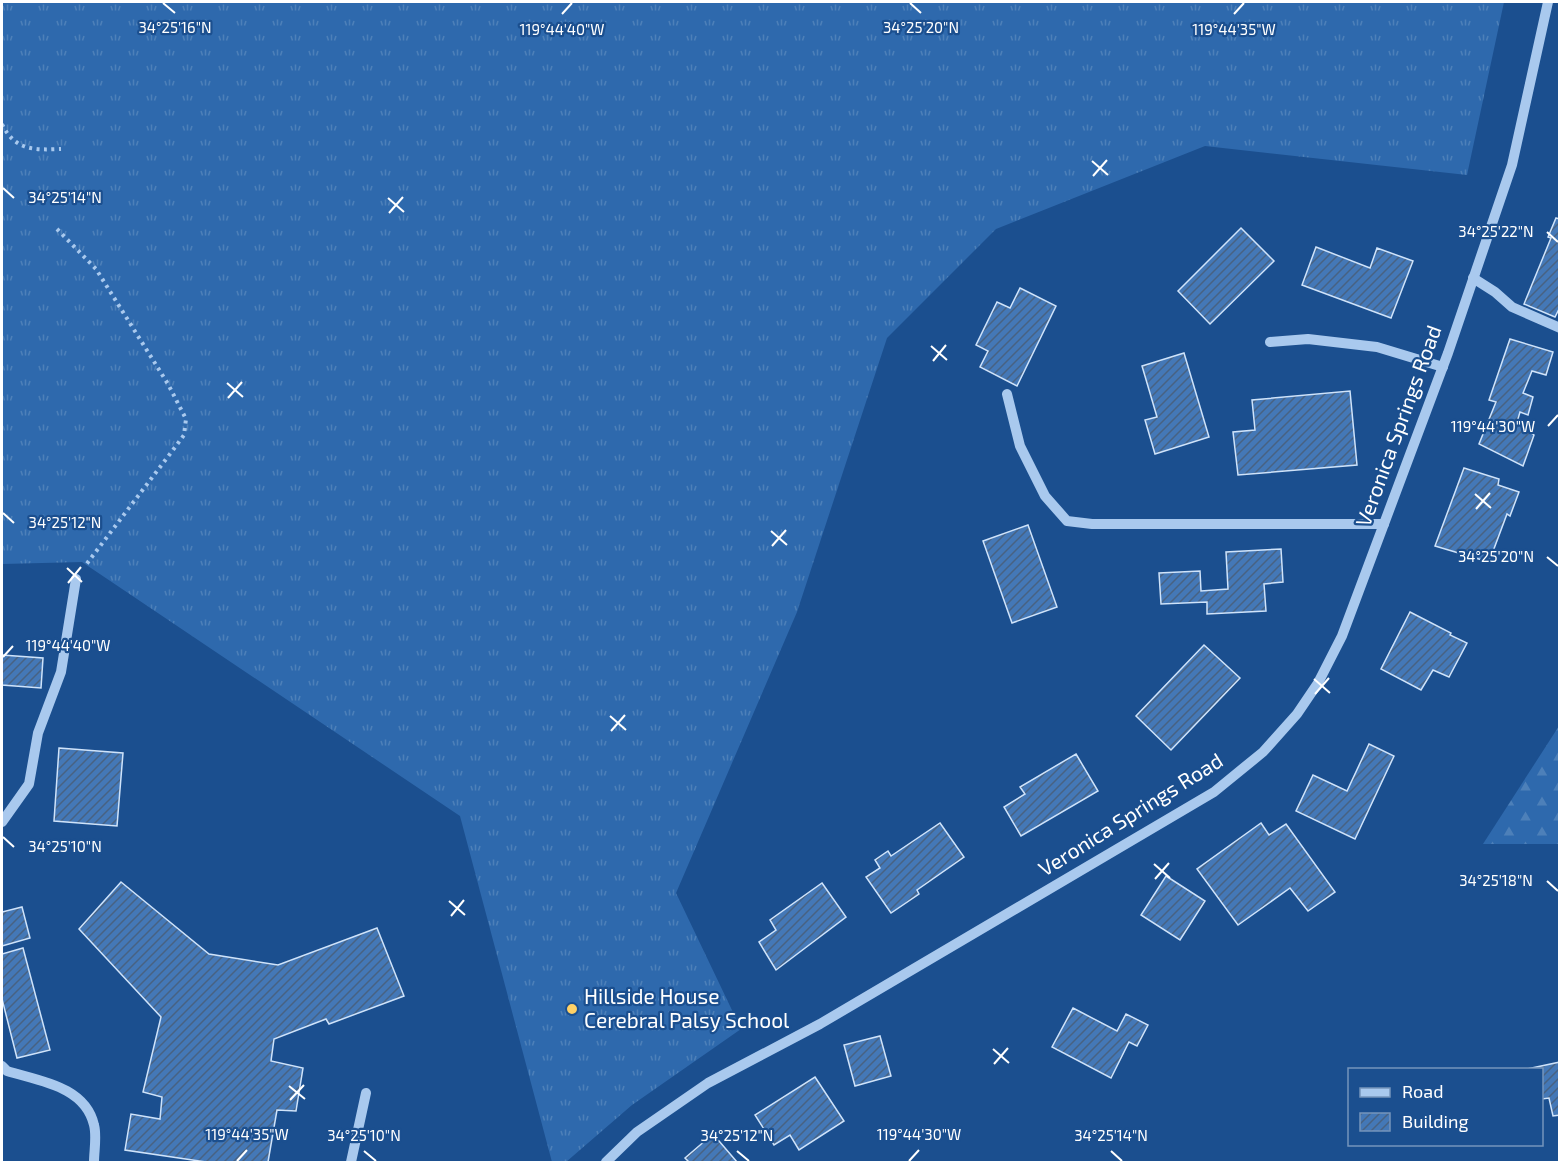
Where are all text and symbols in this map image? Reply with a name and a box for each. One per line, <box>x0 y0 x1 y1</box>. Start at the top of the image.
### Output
text: 34°25'16"N <box>138 18 212 36</box>
text: 34°25'20"N <box>883 18 959 36</box>
text: 119°44'40"W <box>520 20 604 38</box>
text: 119°44'35"W <box>1192 20 1276 38</box>
text: 34°25'14"N <box>28 188 102 206</box>
text: 34°25'22"N <box>1458 222 1534 240</box>
street label: Veronica Springs Road <box>1350 321 1446 530</box>
text: 119°44'30"W <box>1451 417 1535 435</box>
text: 34°25'12"N <box>29 513 101 531</box>
text: 34°25'20"N <box>1458 547 1534 565</box>
text: 119°44'40"W <box>26 636 110 654</box>
street label: Veronica Springs Road <box>1033 747 1227 881</box>
text: 34°25'10"N <box>28 837 102 855</box>
text: 34°25'18"N <box>1459 871 1533 889</box>
place label: Hillside House Cerebral Palsy School <box>584 983 790 1032</box>
marker: Hillside House Cerebral Palsy School <box>565 1002 579 1016</box>
legend <box>1348 1068 1543 1146</box>
text: Road <box>1402 1080 1443 1102</box>
text: Building <box>1402 1110 1469 1132</box>
text: 119°44'35"W <box>205 1125 289 1143</box>
text: 119°44'30"W <box>877 1125 961 1143</box>
text: 34°25'10"N <box>327 1126 401 1144</box>
text: 34°25'12"N <box>701 1126 773 1144</box>
text: 34°25'14"N <box>1074 1126 1148 1144</box>

